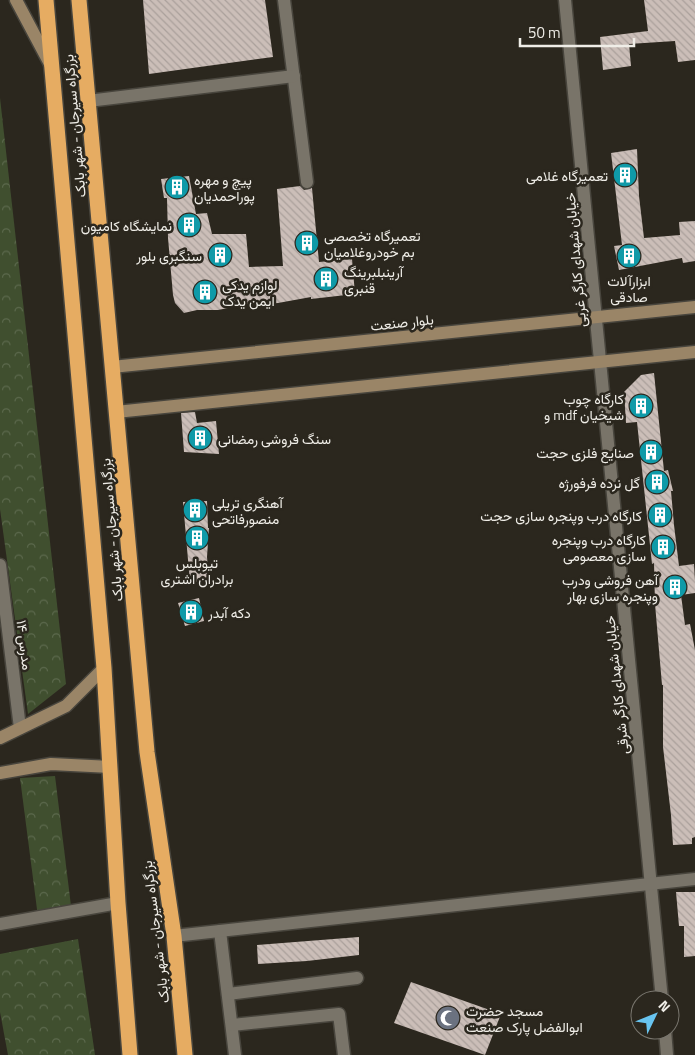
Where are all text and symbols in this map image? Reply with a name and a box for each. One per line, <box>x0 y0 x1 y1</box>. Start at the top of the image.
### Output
scale bar <box>520 15 634 47</box>
text: 50 m <box>528 21 561 44</box>
street label: بزرگراه سیرجان - شهر بابک <box>57 54 91 198</box>
building icon: تعمیرگاه غلامی <box>612 162 638 188</box>
place label: تعمیرگاه غلامی <box>526 165 608 186</box>
place label: پیچ و مهره پوراحمدیان <box>194 169 255 206</box>
building icon: پیچ و مهره پوراحمدیان <box>164 174 190 200</box>
street label: خیابان شهدای کارگر غربی <box>559 192 591 328</box>
building icon: نمایشگاه کامیون <box>176 212 202 238</box>
place label: نمایشگاه کامیون <box>81 215 172 236</box>
place label: تعمیرگاه تخصصی بم خودروغلامیان <box>324 225 420 262</box>
building icon: تعمیرگاه تخصصی بم خودروغلامیان <box>294 230 320 256</box>
building icon: سنگبری بلور <box>207 242 233 268</box>
building icon: ابزارآلات صادقی <box>616 243 642 269</box>
place label: سنگبری بلور <box>135 245 202 266</box>
place label: آرینبلبرینگ قنبری <box>344 261 405 298</box>
building icon: آرینبلبرینگ قنبری <box>313 266 339 292</box>
place label: ابزارآلات صادقی <box>607 270 651 307</box>
place label: لوازم یدکی ایمن یدک <box>222 274 278 311</box>
building icon: لوازم یدکی ایمن یدک <box>192 279 218 305</box>
street label: بلوار صنعت <box>369 308 435 336</box>
place label: کارگاه چوب و mdf شیخیان <box>544 388 624 425</box>
building icon: کارگاه چوب و mdf شیخیان <box>628 393 654 419</box>
building icon: سنگ فروشی رمضانی <box>187 425 213 451</box>
place label: سنگ فروشی رمضانی <box>218 428 331 449</box>
building icon: صنایع فلزی حجت <box>638 439 664 465</box>
place label: صنایع فلزی حجت <box>536 442 634 464</box>
street label: بزرگراه سیرجان - شهر بابک <box>94 458 128 602</box>
building icon: گل نرده فرفورژه <box>644 469 670 495</box>
place label: گل نرده فرفورژه <box>558 472 640 493</box>
place label: آهنگری تریلی منصورفاتحی <box>212 492 285 529</box>
building icon: آهنگری تریلی منصورفاتحی <box>182 497 208 523</box>
building icon: کارگاه درب وپنجره سازی حجت <box>647 502 673 528</box>
place label: کارگاه درب وپنجره سازی حجت <box>480 505 642 526</box>
building icon: تیوبلس برادران اشتری <box>184 525 210 551</box>
place label: کارگاه درب وپنجره سازی معصومی <box>552 529 646 566</box>
building icon: کارگاه درب وپنجره سازی معصومی <box>650 534 676 560</box>
place label: تیوبلس برادران اشتری <box>161 552 233 589</box>
place label: آهن فروشی ودرب وپنجره سازی بهار <box>562 569 660 606</box>
building icon: آهن فروشی ودرب وپنجره سازی بهار <box>662 574 688 600</box>
building icon: دکه آبدر <box>178 599 204 625</box>
place label: دکه آبدر <box>207 602 251 623</box>
street label: خیابان شهدای کارگر شرقی <box>598 615 634 755</box>
street label: مدرس ۱۴ <box>12 619 38 671</box>
street label: بزرگراه سیرجان - شهر بابک <box>136 859 174 1005</box>
north arrow <box>630 990 680 1040</box>
text: N <box>654 995 676 1017</box>
place label: مسجد حضرت ابوالفضل پارک صنعت <box>466 1000 583 1037</box>
mosque icon: مسجد حضرت ابوالفضل پارک صنعت <box>435 1005 461 1031</box>

